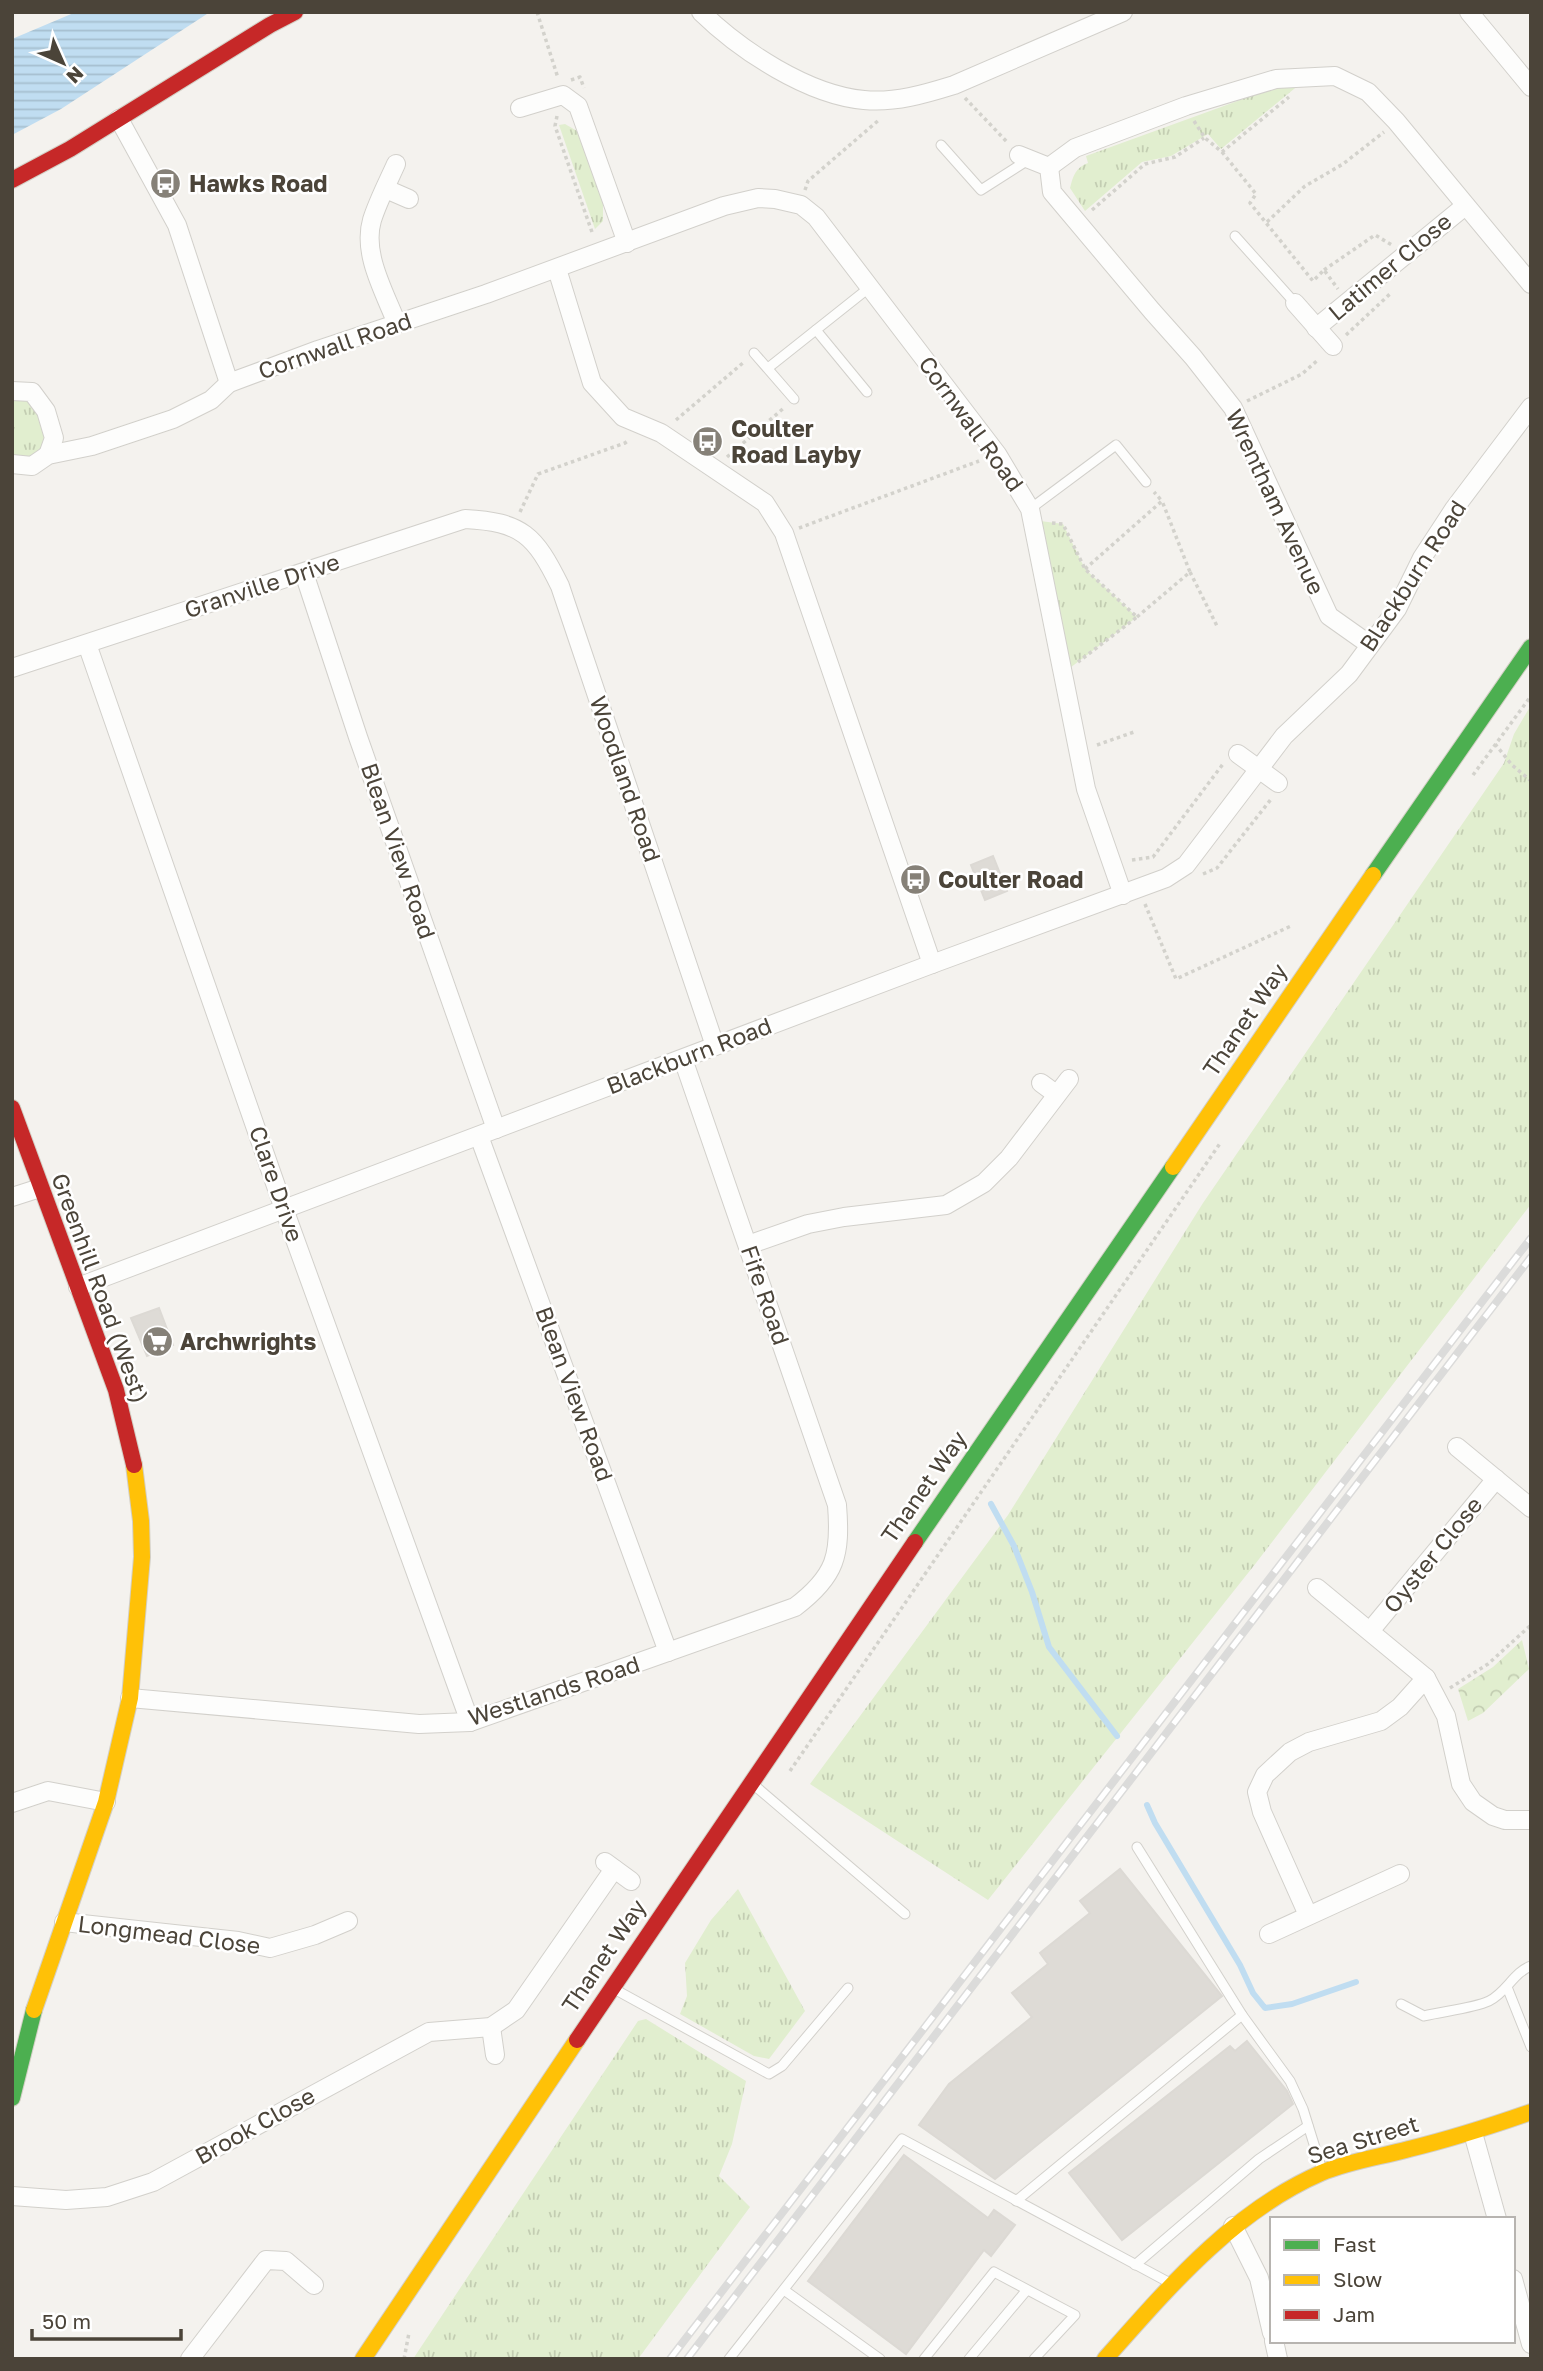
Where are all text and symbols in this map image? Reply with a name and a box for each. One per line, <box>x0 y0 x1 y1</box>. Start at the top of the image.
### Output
north arrow <box>28 28 98 98</box>
text: N <box>62 62 89 89</box>
bus stop icon: Hawks Road <box>149 167 183 201</box>
place label: Hawks Road <box>189 169 327 197</box>
street label: Latimer Close <box>1322 207 1457 326</box>
street label: Cornwall Road <box>254 306 415 384</box>
street label: Cornwall Road <box>913 350 1030 496</box>
street label: Wrentham Avenue <box>1221 404 1331 599</box>
place label: Coulter Road Layby <box>731 414 861 468</box>
bus stop icon: Coulter Road Layby <box>691 425 725 459</box>
street label: Blackburn Road <box>1353 495 1471 656</box>
street label: Granville Drive <box>181 547 343 623</box>
street label: Woodland Road <box>584 692 667 865</box>
street label: Blean View Road <box>356 759 442 942</box>
bus stop icon: Coulter Road <box>898 863 932 897</box>
place label: Coulter Road <box>938 865 1083 893</box>
street label: Thanet Way <box>1196 957 1292 1081</box>
street label: Blackburn Road <box>602 1011 775 1099</box>
street label: Clare Drive <box>244 1122 310 1245</box>
street label: Greenhill Road (West) <box>46 1169 155 1406</box>
street label: Fife Road <box>736 1241 796 1348</box>
street label: Blean View Road <box>530 1302 620 1485</box>
supermarket icon: Archwrights <box>140 1325 174 1359</box>
place label: Archwrights <box>180 1327 316 1355</box>
street label: Thanet Way <box>874 1425 972 1548</box>
street label: Oyster Close <box>1377 1491 1488 1618</box>
street label: Westlands Road <box>464 1649 643 1731</box>
street label: Thanet Way <box>555 1893 651 2017</box>
street label: Longmead Close <box>76 1909 262 1959</box>
street label: Brook Close <box>190 2081 319 2170</box>
street label: Sea Street <box>1304 2109 1422 2169</box>
legend <box>1270 2217 1515 2343</box>
text: Fast <box>1333 2231 1376 2257</box>
text: Slow <box>1333 2266 1382 2292</box>
scale bar <box>32 2298 180 2342</box>
text: Jam <box>1333 2301 1375 2327</box>
text: 50 m <box>42 2308 91 2334</box>

